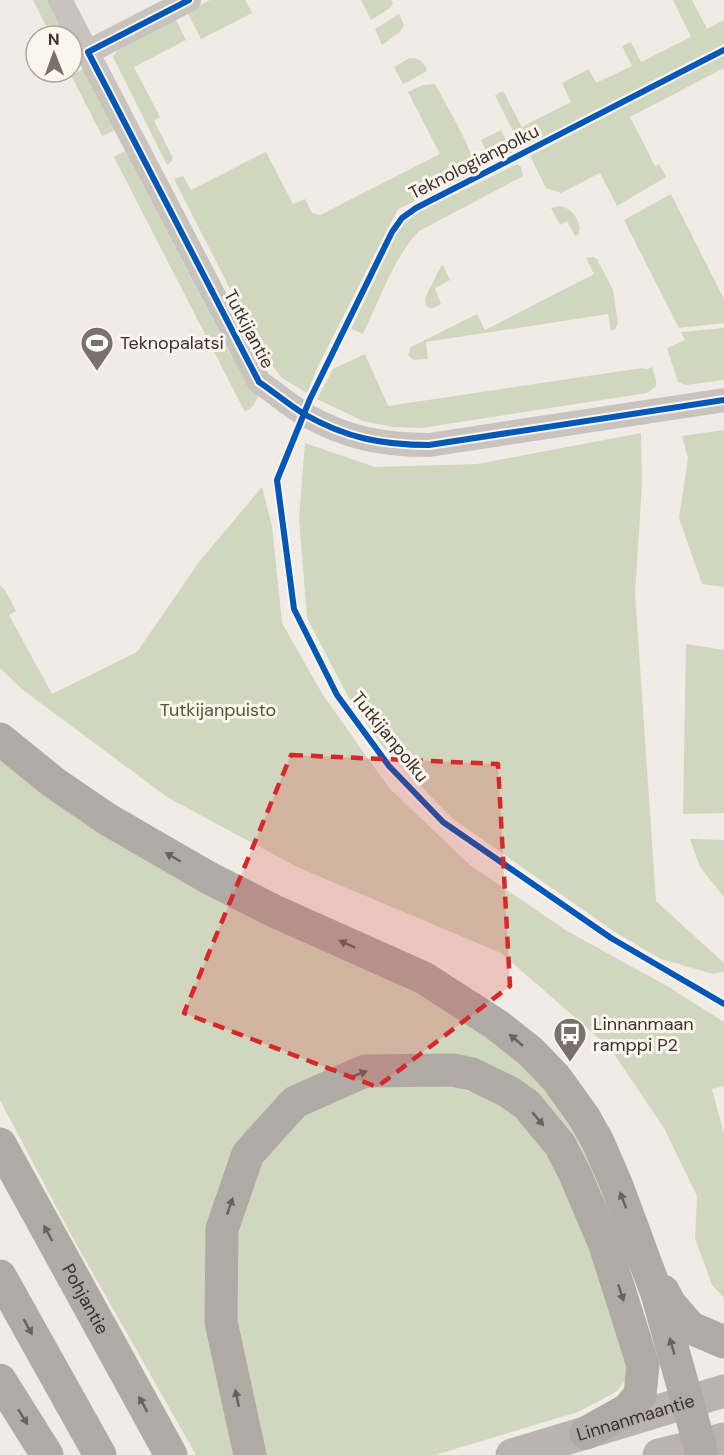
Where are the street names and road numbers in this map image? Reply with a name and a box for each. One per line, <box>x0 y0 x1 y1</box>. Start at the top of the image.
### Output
street label: Teknologianpolku <box>405 119 543 205</box>
street label: Tutkijantie <box>218 285 280 373</box>
street label: Tutkijanpolku <box>346 687 434 787</box>
street label: Pohjantie <box>56 1260 114 1339</box>
street label: Linnanmaantie <box>574 1389 697 1447</box>

